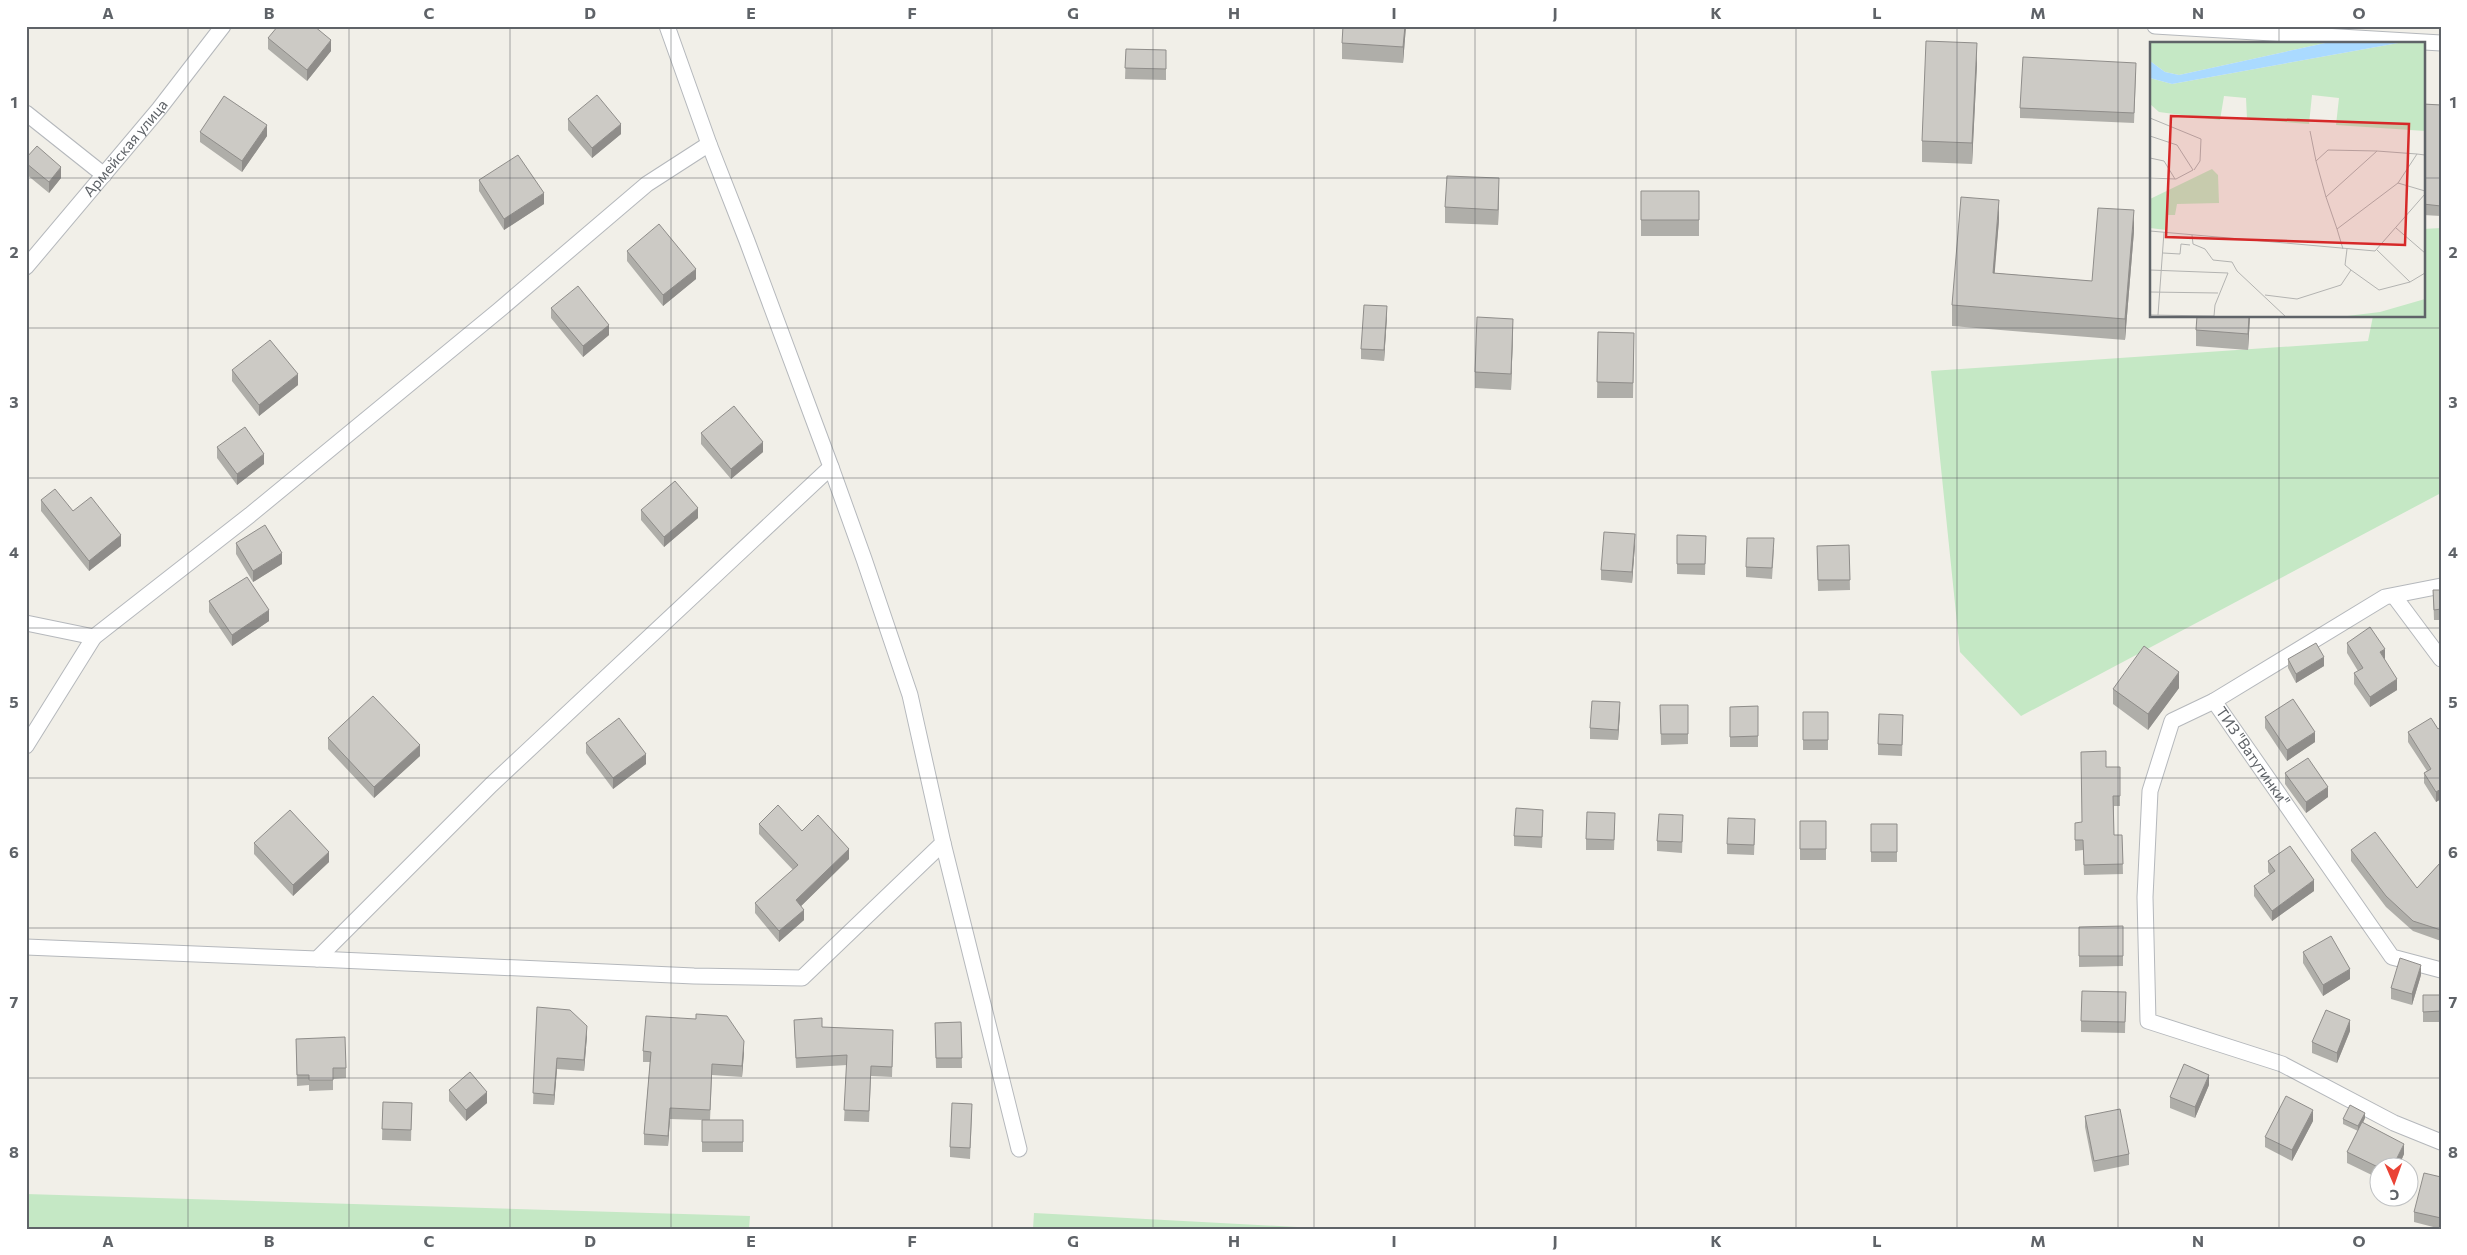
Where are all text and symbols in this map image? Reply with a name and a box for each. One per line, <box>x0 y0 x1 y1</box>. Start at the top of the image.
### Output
text: A <box>102 3 114 22</box>
text: B <box>264 3 275 22</box>
text: C <box>424 3 435 22</box>
text: D <box>584 3 596 22</box>
text: E <box>746 3 756 22</box>
text: F <box>907 3 917 22</box>
text: G <box>1067 3 1079 22</box>
text: H <box>1228 3 1240 22</box>
text: I <box>1391 3 1397 22</box>
text: J <box>1552 3 1558 22</box>
text: K <box>1710 3 1722 22</box>
text: L <box>1872 3 1882 22</box>
text: M <box>2030 3 2046 22</box>
text: N <box>2192 3 2204 22</box>
text: O <box>2352 3 2366 22</box>
inset map <box>2150 42 2424 318</box>
text: 1 <box>10 92 18 111</box>
text: 1 <box>2449 92 2457 111</box>
street label: Армейская улица <box>79 96 171 200</box>
text: 2 <box>9 242 19 261</box>
text: 2 <box>2448 242 2458 261</box>
text: 3 <box>9 392 19 411</box>
text: 3 <box>2448 392 2458 411</box>
text: 4 <box>9 542 19 561</box>
text: 4 <box>2448 542 2458 561</box>
text: 5 <box>9 692 19 711</box>
text: 5 <box>2448 692 2458 711</box>
street label: ТИЗ "Ватутинки" <box>2213 703 2294 809</box>
text: 6 <box>9 842 19 861</box>
text: 6 <box>2448 842 2458 861</box>
text: 7 <box>10 992 19 1011</box>
text: 7 <box>2449 992 2458 1011</box>
text: 8 <box>9 1142 19 1161</box>
text: 8 <box>2448 1142 2458 1161</box>
north arrow <box>2370 1158 2420 1208</box>
text: С <box>2389 1187 2400 1204</box>
text: A <box>102 1231 114 1250</box>
text: B <box>264 1231 275 1250</box>
text: C <box>424 1231 435 1250</box>
text: D <box>584 1231 596 1250</box>
text: E <box>746 1231 756 1250</box>
text: F <box>907 1231 917 1250</box>
text: G <box>1067 1231 1079 1250</box>
text: H <box>1228 1231 1240 1250</box>
text: I <box>1391 1231 1397 1250</box>
text: J <box>1552 1231 1558 1250</box>
text: K <box>1710 1231 1722 1250</box>
text: L <box>1872 1231 1882 1250</box>
text: M <box>2030 1231 2046 1250</box>
text: N <box>2192 1231 2204 1250</box>
text: O <box>2352 1231 2366 1250</box>

